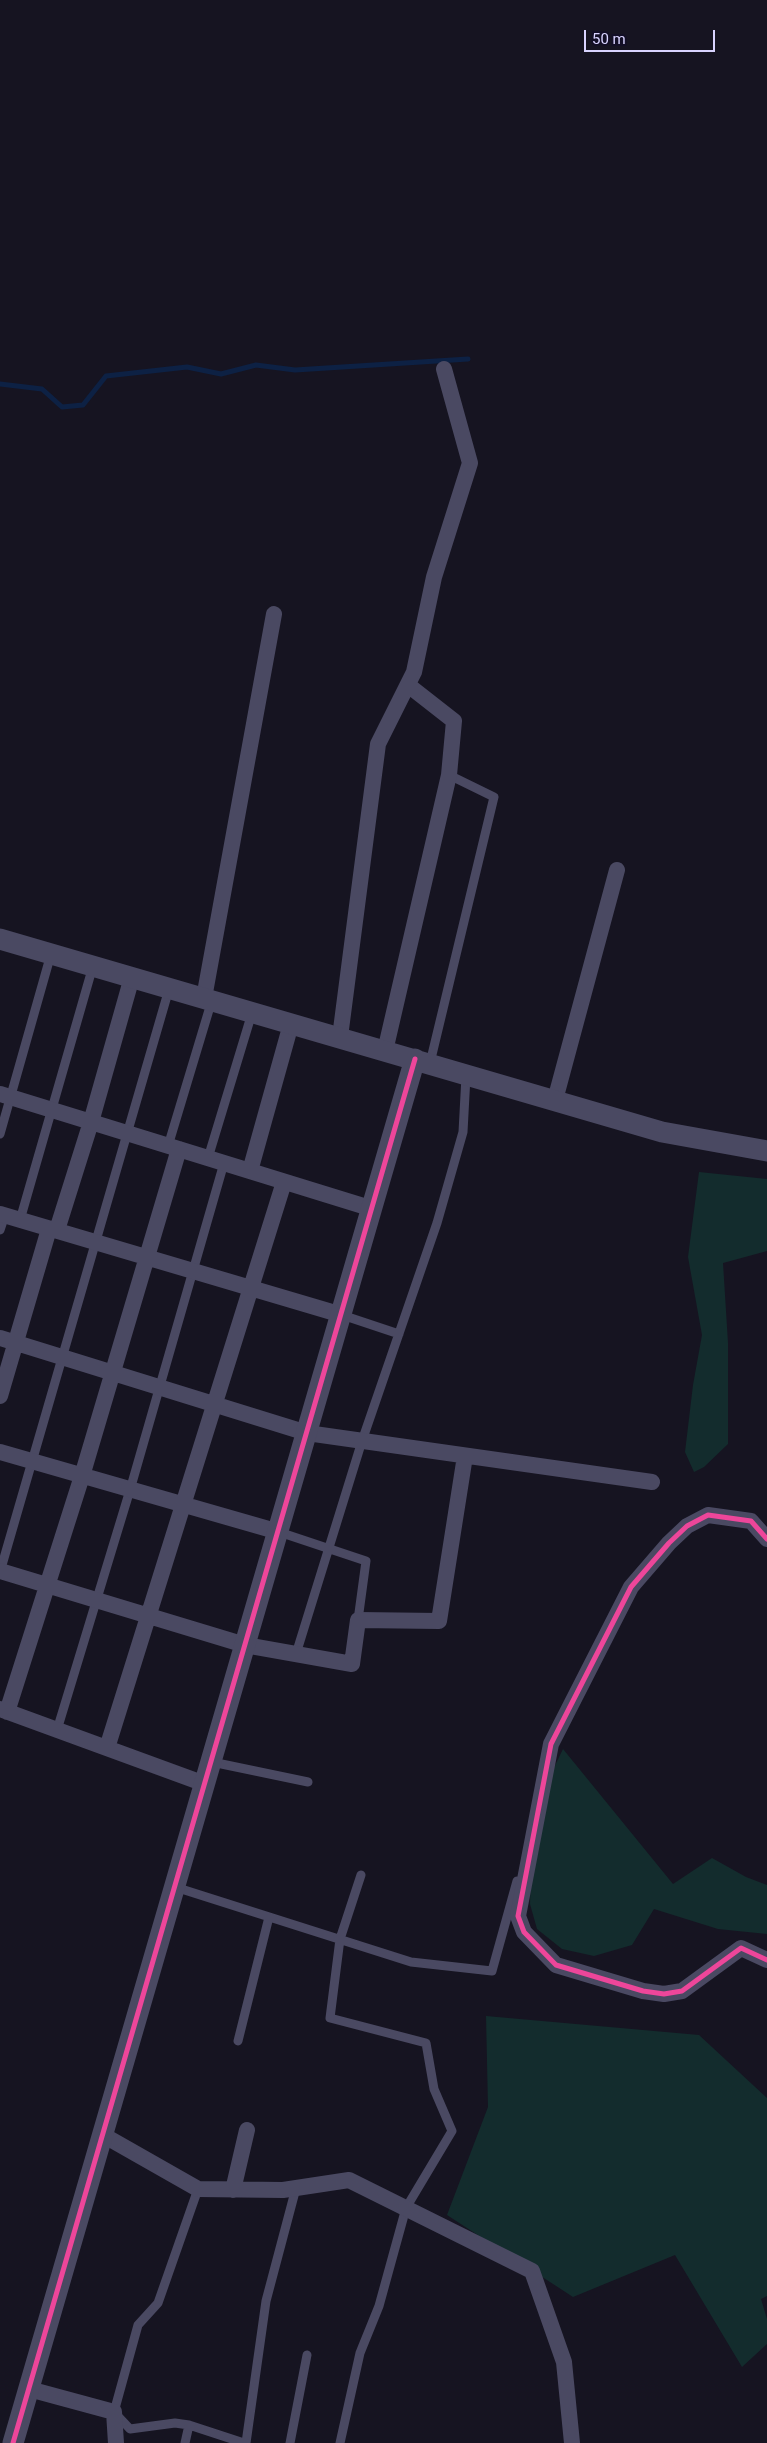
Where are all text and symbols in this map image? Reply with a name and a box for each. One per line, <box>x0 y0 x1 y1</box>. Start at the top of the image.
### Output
scale bar <box>587 20 718 52</box>
text: 50 m <box>592 30 626 48</box>

